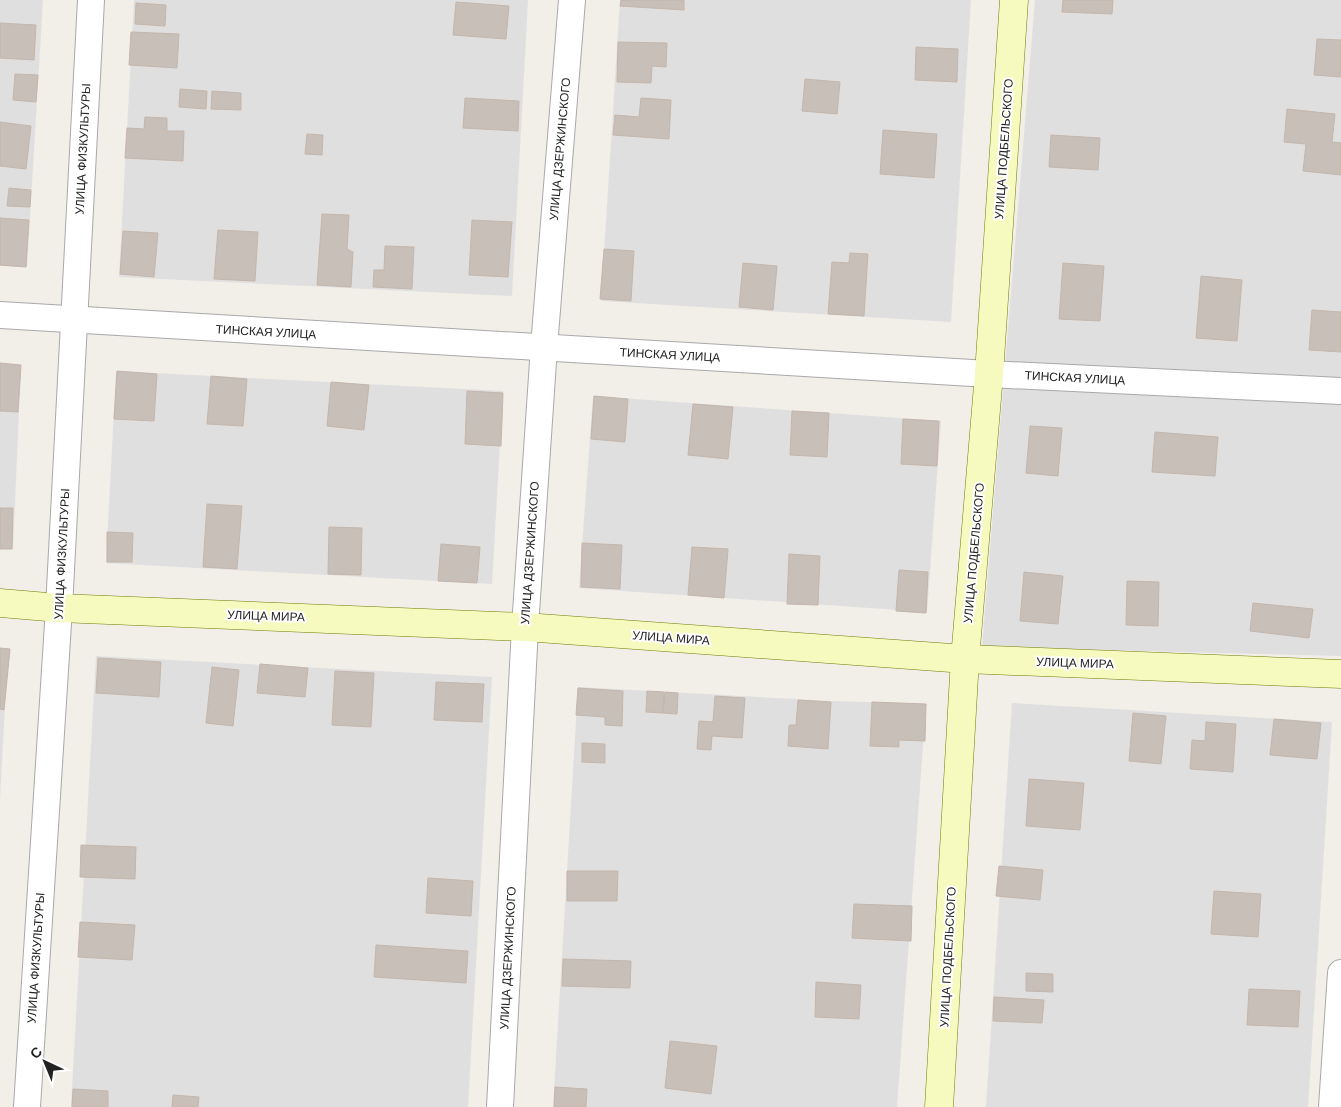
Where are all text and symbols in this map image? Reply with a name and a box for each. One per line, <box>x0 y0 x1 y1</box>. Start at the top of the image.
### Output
street label: УЛИЦА ДЗЕРЖИНСКОГО <box>546 77 574 221</box>
street label: УЛИЦА ПОДБЕЛЬСКОГО <box>991 78 1017 220</box>
street label: УЛИЦА ФИЗКУЛЬТУРЫ <box>72 83 94 215</box>
street label: ТИНСКАЯ УЛИЦА <box>215 321 317 343</box>
street label: ТИНСКАЯ УЛИЦА <box>619 344 721 366</box>
street label: ТИНСКАЯ УЛИЦА <box>1024 367 1126 389</box>
street label: УЛИЦА ДЗЕРЖИНСКОГО <box>517 481 543 625</box>
street label: УЛИЦА ПОДБЕЛЬСКОГО <box>960 482 988 624</box>
street label: УЛИЦА ФИЗКУЛЬТУРЫ <box>51 488 73 620</box>
street label: УЛИЦА МИРА <box>227 607 305 625</box>
street label: УЛИЦА МИРА <box>632 627 710 649</box>
street label: УЛИЦА МИРА <box>1036 654 1114 672</box>
street label: УЛИЦА ДЗЕРЖИНСКОГО <box>496 886 520 1030</box>
street label: УЛИЦА ПОДБЕЛЬСКОГО <box>936 886 960 1028</box>
street label: УЛИЦА ФИЗКУЛЬТУРЫ <box>23 892 49 1024</box>
north arrow <box>20 1037 70 1087</box>
text: С <box>26 1043 46 1063</box>

